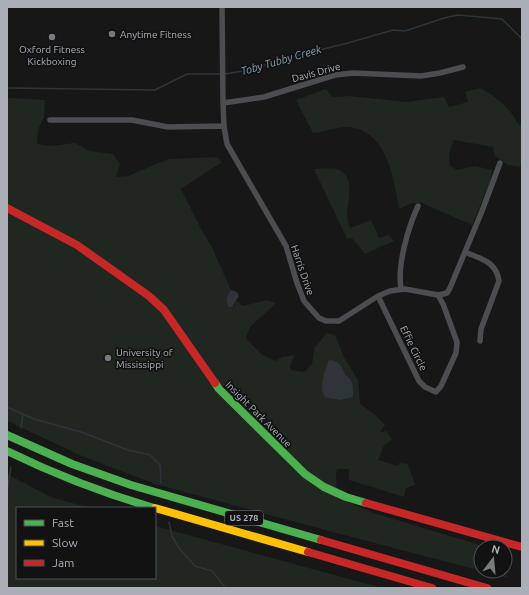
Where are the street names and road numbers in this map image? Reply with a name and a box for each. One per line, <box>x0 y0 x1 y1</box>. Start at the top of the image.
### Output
street label: Davis Drive <box>291 61 342 84</box>
street label: Harris Drive <box>289 244 316 297</box>
street label: Effie Circle <box>398 324 429 372</box>
street label: Insight Park Avenue <box>223 379 294 450</box>
road number: US 278 <box>225 511 263 525</box>

